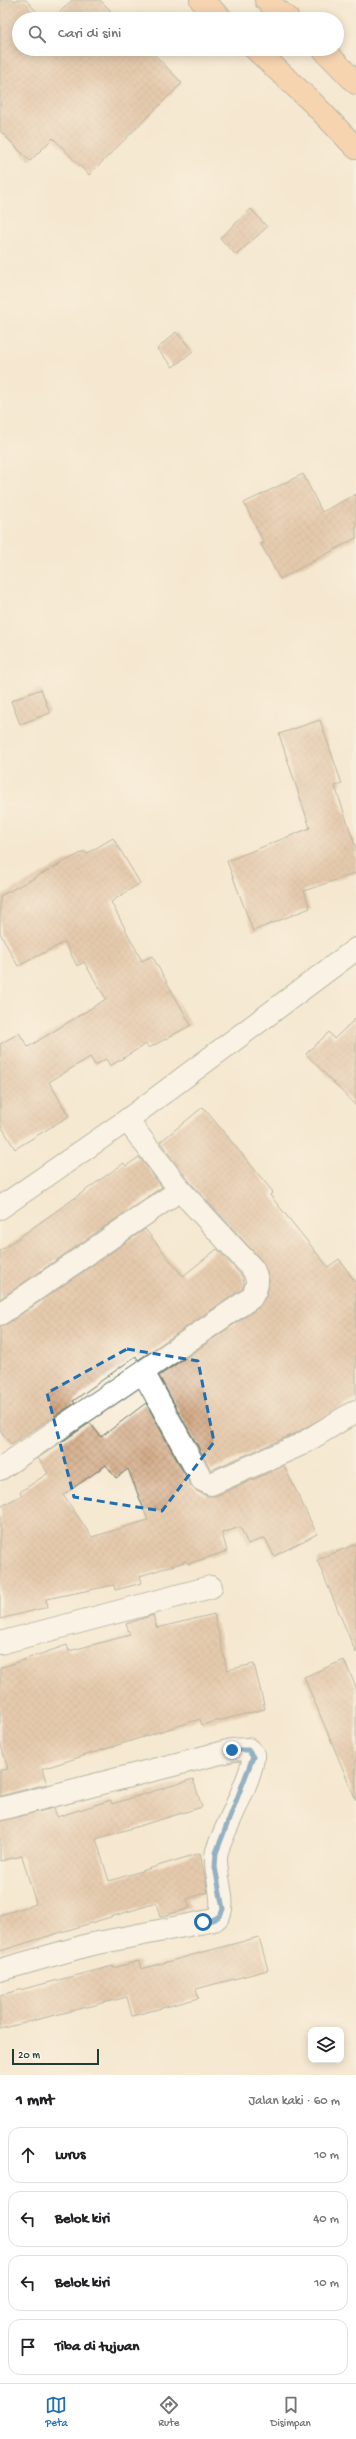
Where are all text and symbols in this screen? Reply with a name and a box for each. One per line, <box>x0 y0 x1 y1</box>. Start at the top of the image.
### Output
search box <box>12 12 344 56</box>
icon: search <box>26 23 48 45</box>
text: Cari di sini <box>58 25 121 43</box>
route end <box>223 1741 241 1759</box>
route start <box>194 1913 212 1931</box>
map controls <box>308 2027 344 2063</box>
button: layers <box>308 2027 344 2063</box>
scale bar <box>12 2047 99 2066</box>
text: 20 m <box>18 2050 40 2062</box>
text: 1 mnt <box>16 2091 54 2111</box>
text: Jalan kaki · 60 m <box>248 2094 340 2109</box>
icon: ahead <box>17 2144 39 2166</box>
text: Lurus <box>55 2146 85 2164</box>
text: 10 m <box>314 2148 339 2163</box>
icon: left <box>17 2208 39 2230</box>
text: Belok kiri <box>55 2210 110 2228</box>
text: 40 m <box>313 2212 339 2227</box>
icon: left <box>17 2272 39 2294</box>
text: Belok kiri <box>55 2274 110 2292</box>
text: 10 m <box>314 2276 339 2291</box>
icon: arrive <box>17 2336 39 2358</box>
text: Tiba di tujuan <box>55 2338 139 2356</box>
tab: Peta <box>45 2394 68 2430</box>
tab: Rute <box>158 2394 180 2430</box>
tab: Disimpan <box>270 2394 311 2430</box>

